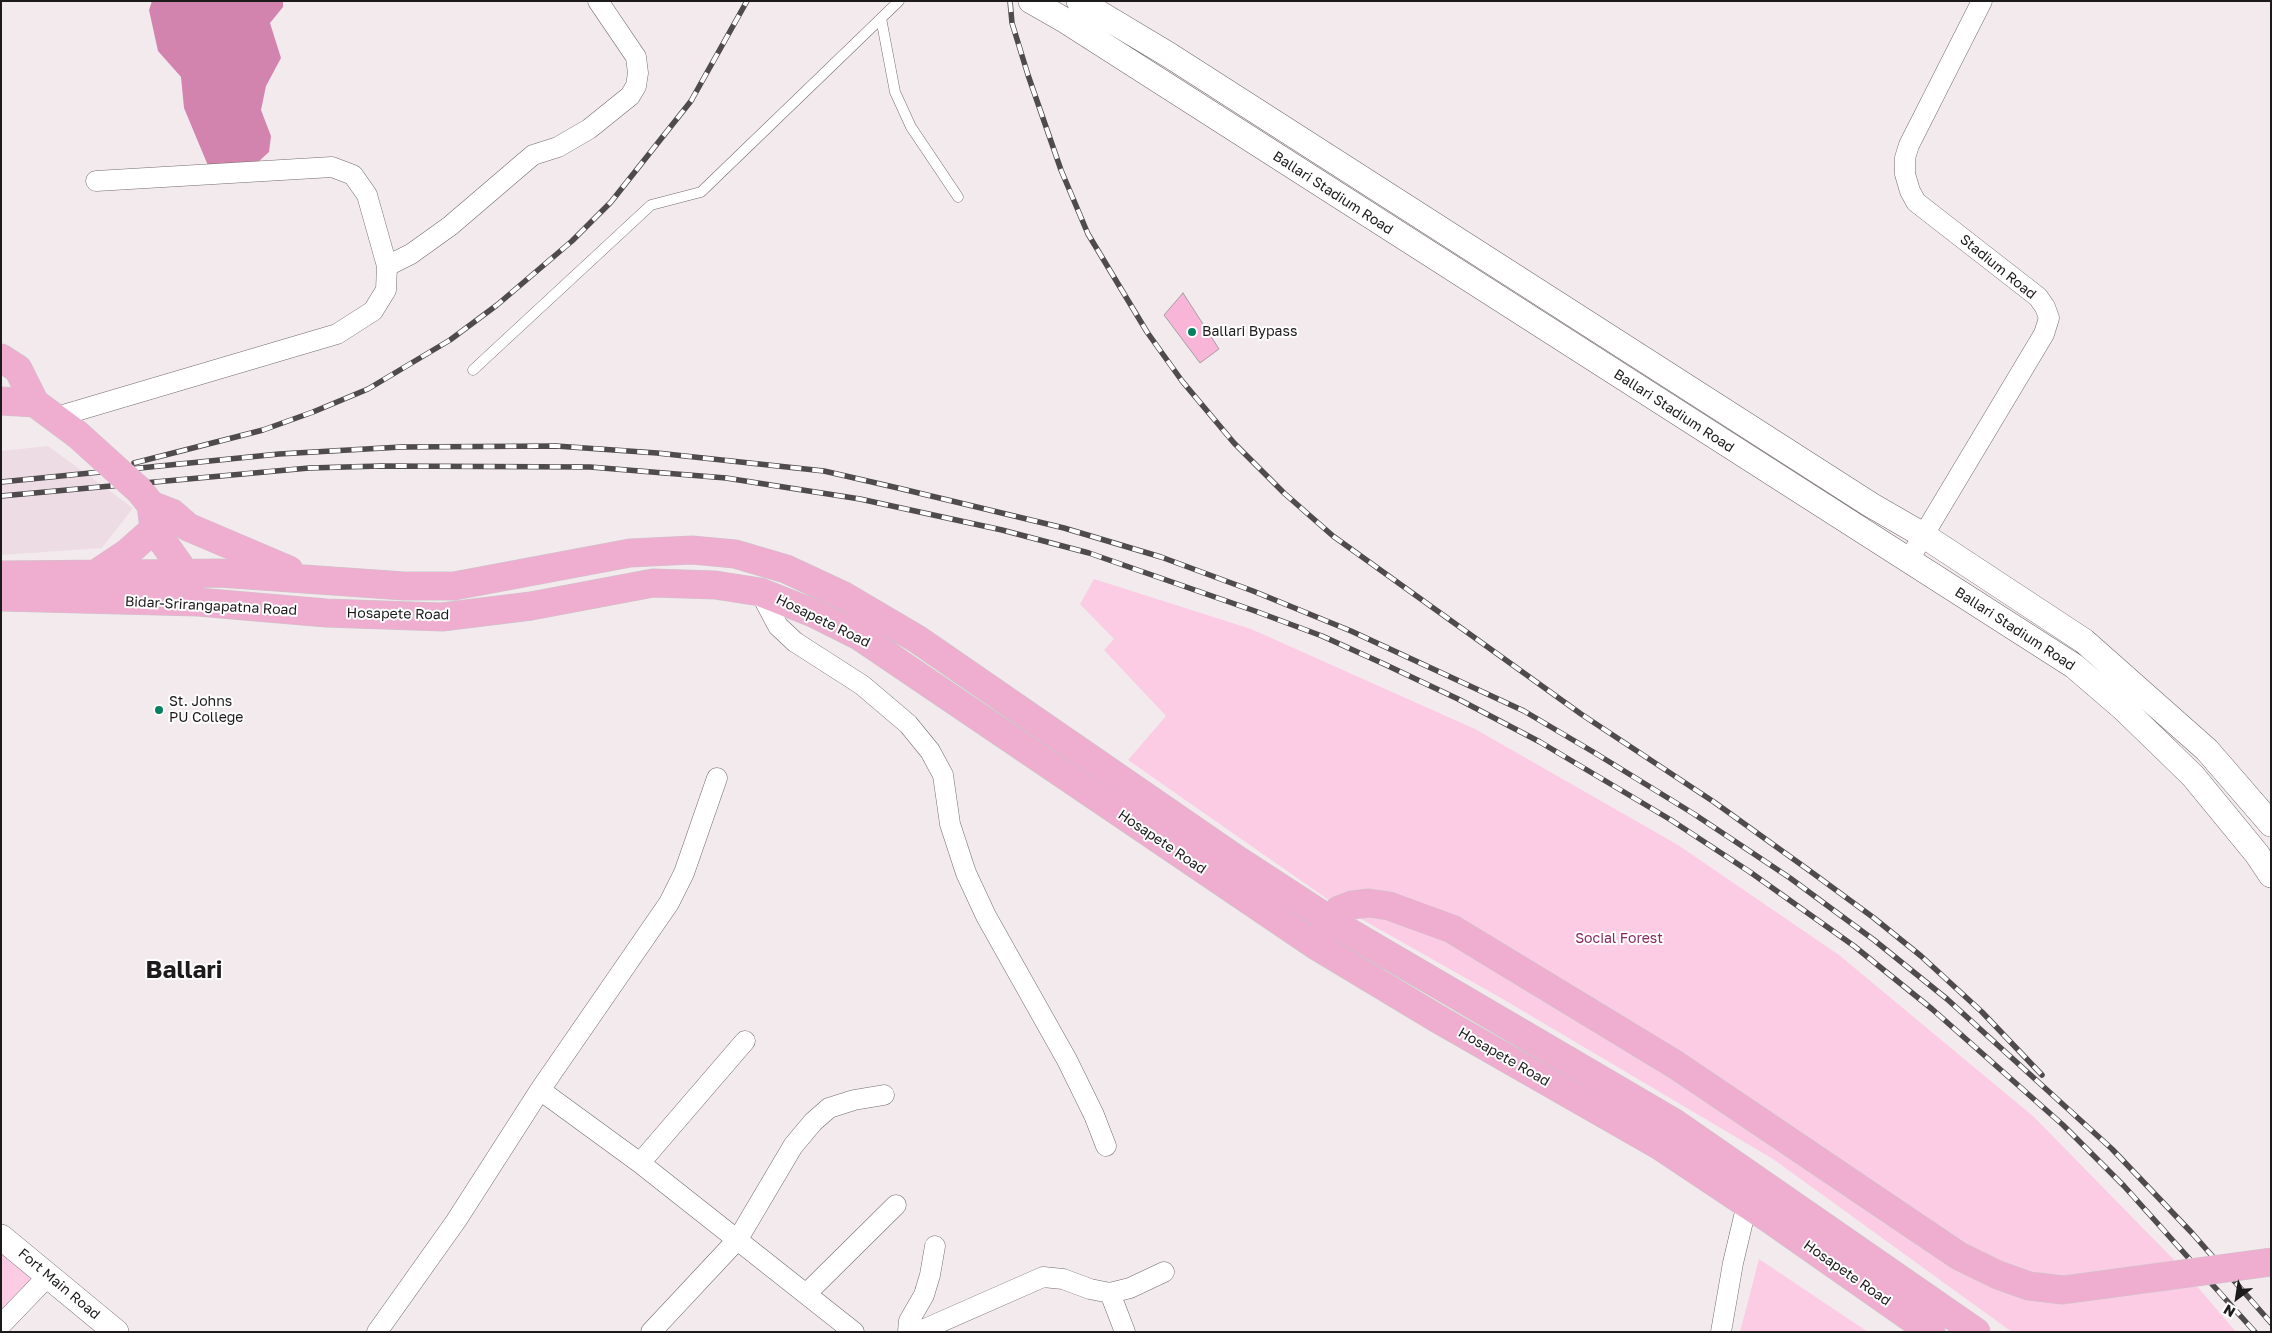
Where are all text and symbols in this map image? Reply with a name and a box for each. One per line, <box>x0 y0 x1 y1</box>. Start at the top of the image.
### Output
street label: Ballari Stadium Road <box>1270 148 1396 238</box>
street label: Stadium Road <box>1956 231 2040 303</box>
place label: Ballari Bypass <box>1202 324 1297 340</box>
marker: Ballari Bypass <box>1186 326 1198 338</box>
street label: Ballari Stadium Road <box>1611 366 1737 456</box>
street label: Ballari Stadium Road <box>1952 584 2078 674</box>
street label: Hosapete Road <box>773 591 873 651</box>
street label: Bidar-Srirangapatna Road <box>124 593 298 619</box>
street label: Hosapete Road <box>347 605 449 623</box>
place label: St. Johns PU College <box>169 694 243 726</box>
marker: St. Johns PU College <box>153 704 165 716</box>
street label: Hosapete Road <box>1115 806 1209 878</box>
park label: Social Forest <box>1575 931 1663 947</box>
district label: Ballari <box>146 956 222 984</box>
street label: Hosapete Road <box>1455 1024 1553 1090</box>
street label: Hosapete Road <box>1800 1237 1894 1309</box>
street label: Fort Main Road <box>15 1245 103 1323</box>
north arrow <box>2212 1273 2262 1323</box>
text: N <box>2220 1301 2238 1321</box>

